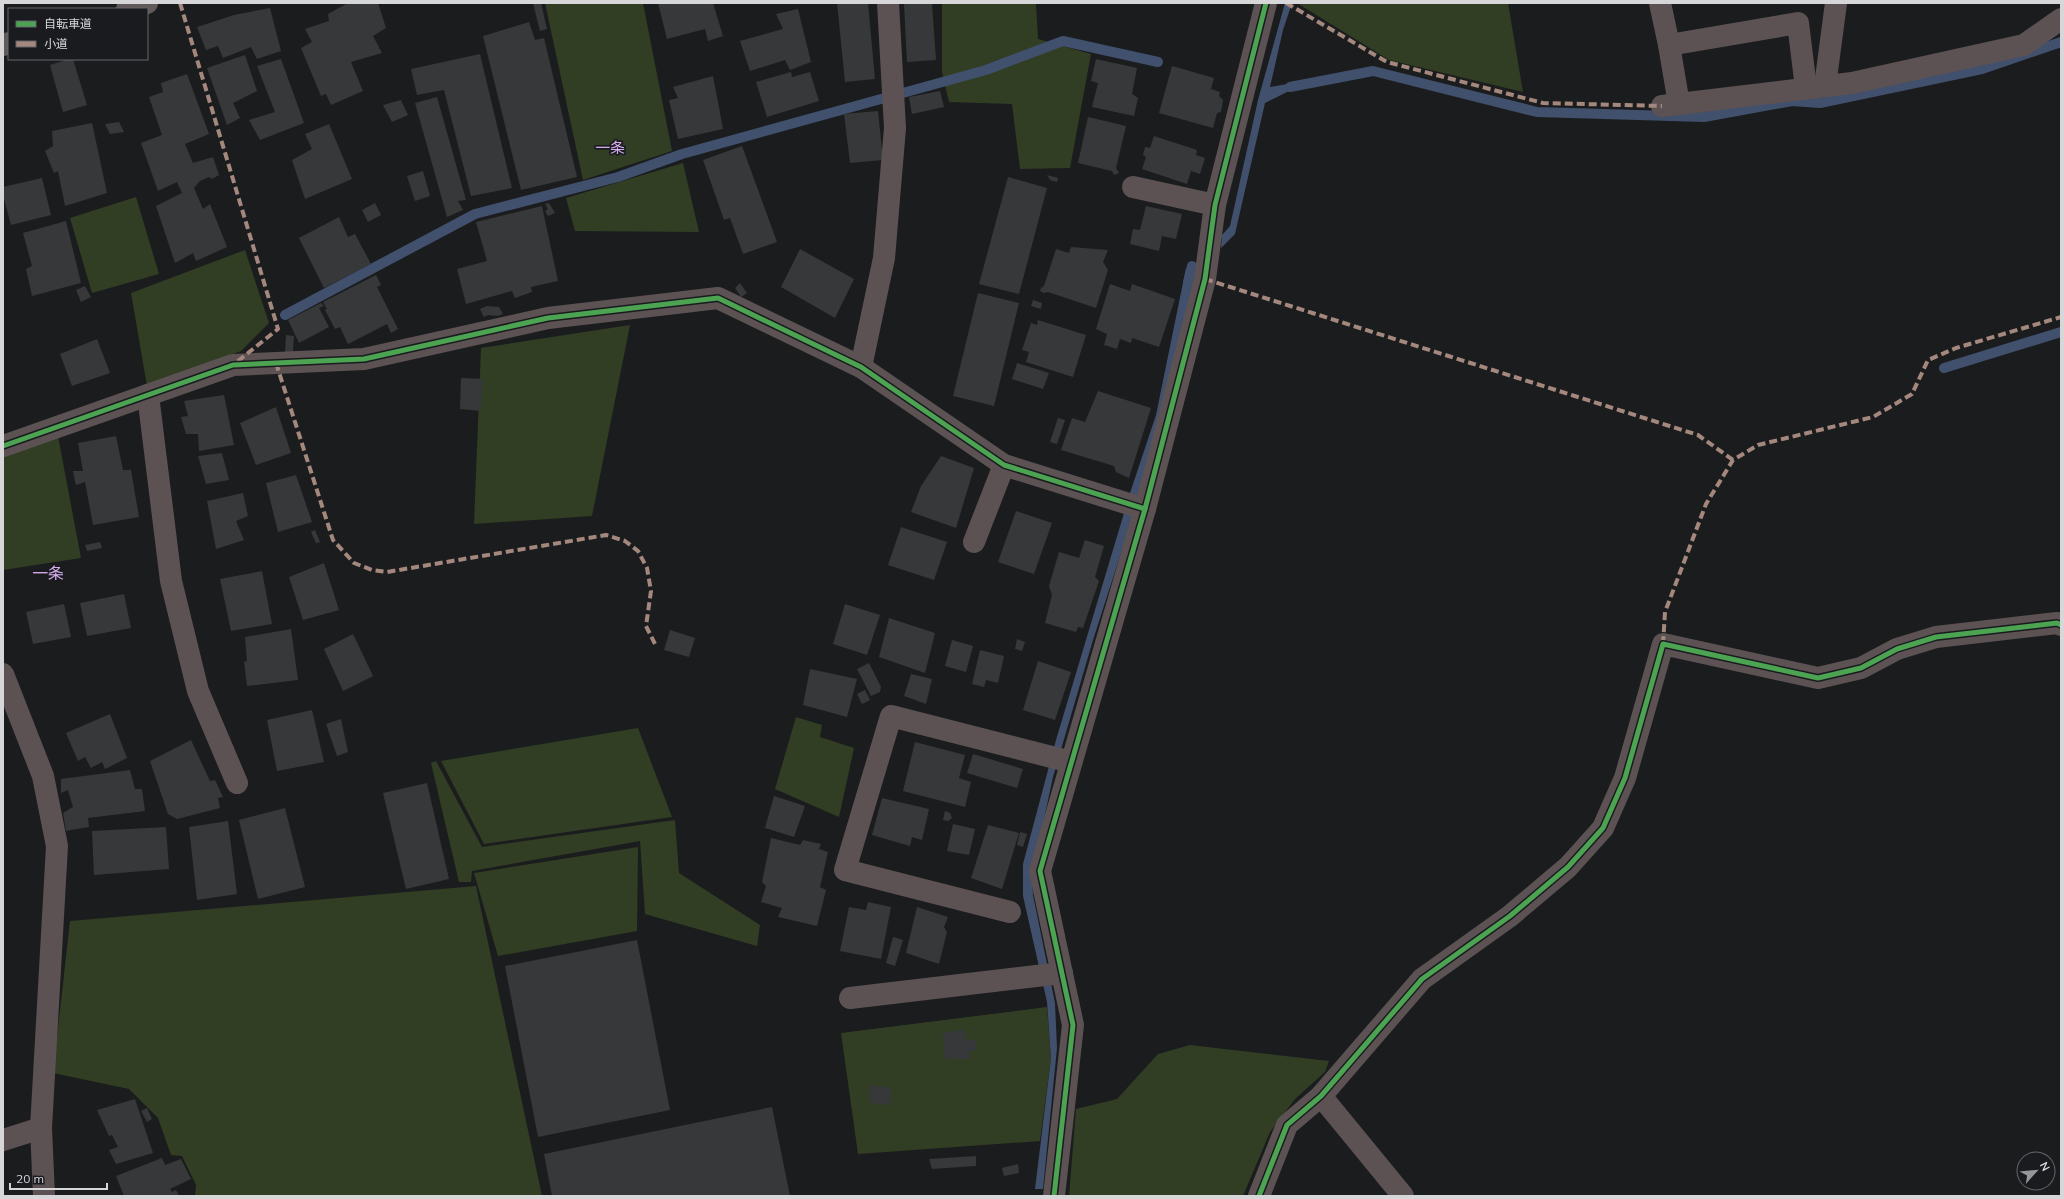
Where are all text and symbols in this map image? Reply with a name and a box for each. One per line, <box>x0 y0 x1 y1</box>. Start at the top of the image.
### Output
legend <box>8 8 148 60</box>
text: 自転車道 <box>44 16 92 31</box>
text: 小道 <box>44 36 68 51</box>
district label: 一条 <box>595 138 625 157</box>
district label: 一条 <box>32 563 64 583</box>
north arrow <box>2016 1151 2056 1191</box>
text: N <box>2037 1160 2053 1173</box>
scale bar <box>10 1165 107 1191</box>
text: 20 m <box>16 1171 44 1186</box>

